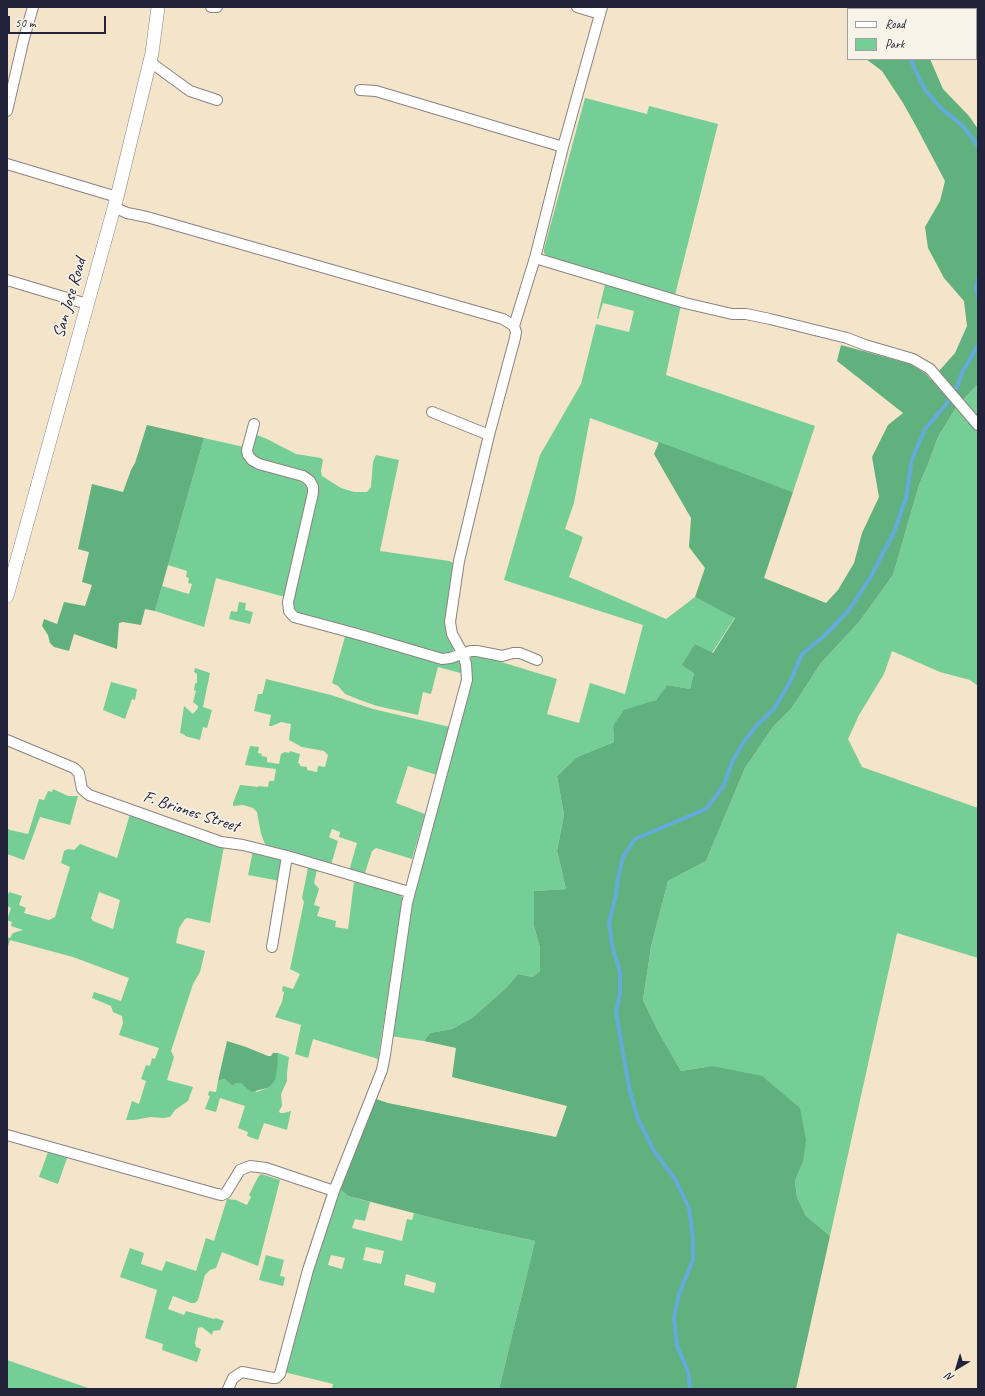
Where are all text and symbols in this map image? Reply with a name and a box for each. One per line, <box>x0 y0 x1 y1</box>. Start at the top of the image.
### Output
scale bar <box>10 8 108 34</box>
legend <box>847 8 977 60</box>
text: 50 m <box>15 15 35 31</box>
text: Road <box>885 16 905 32</box>
text: Park <box>885 36 904 52</box>
street label: San Jose Road <box>49 256 91 340</box>
street label: F. Briones Street <box>141 787 241 837</box>
north arrow <box>937 1348 977 1388</box>
text: N <box>943 1370 957 1385</box>

